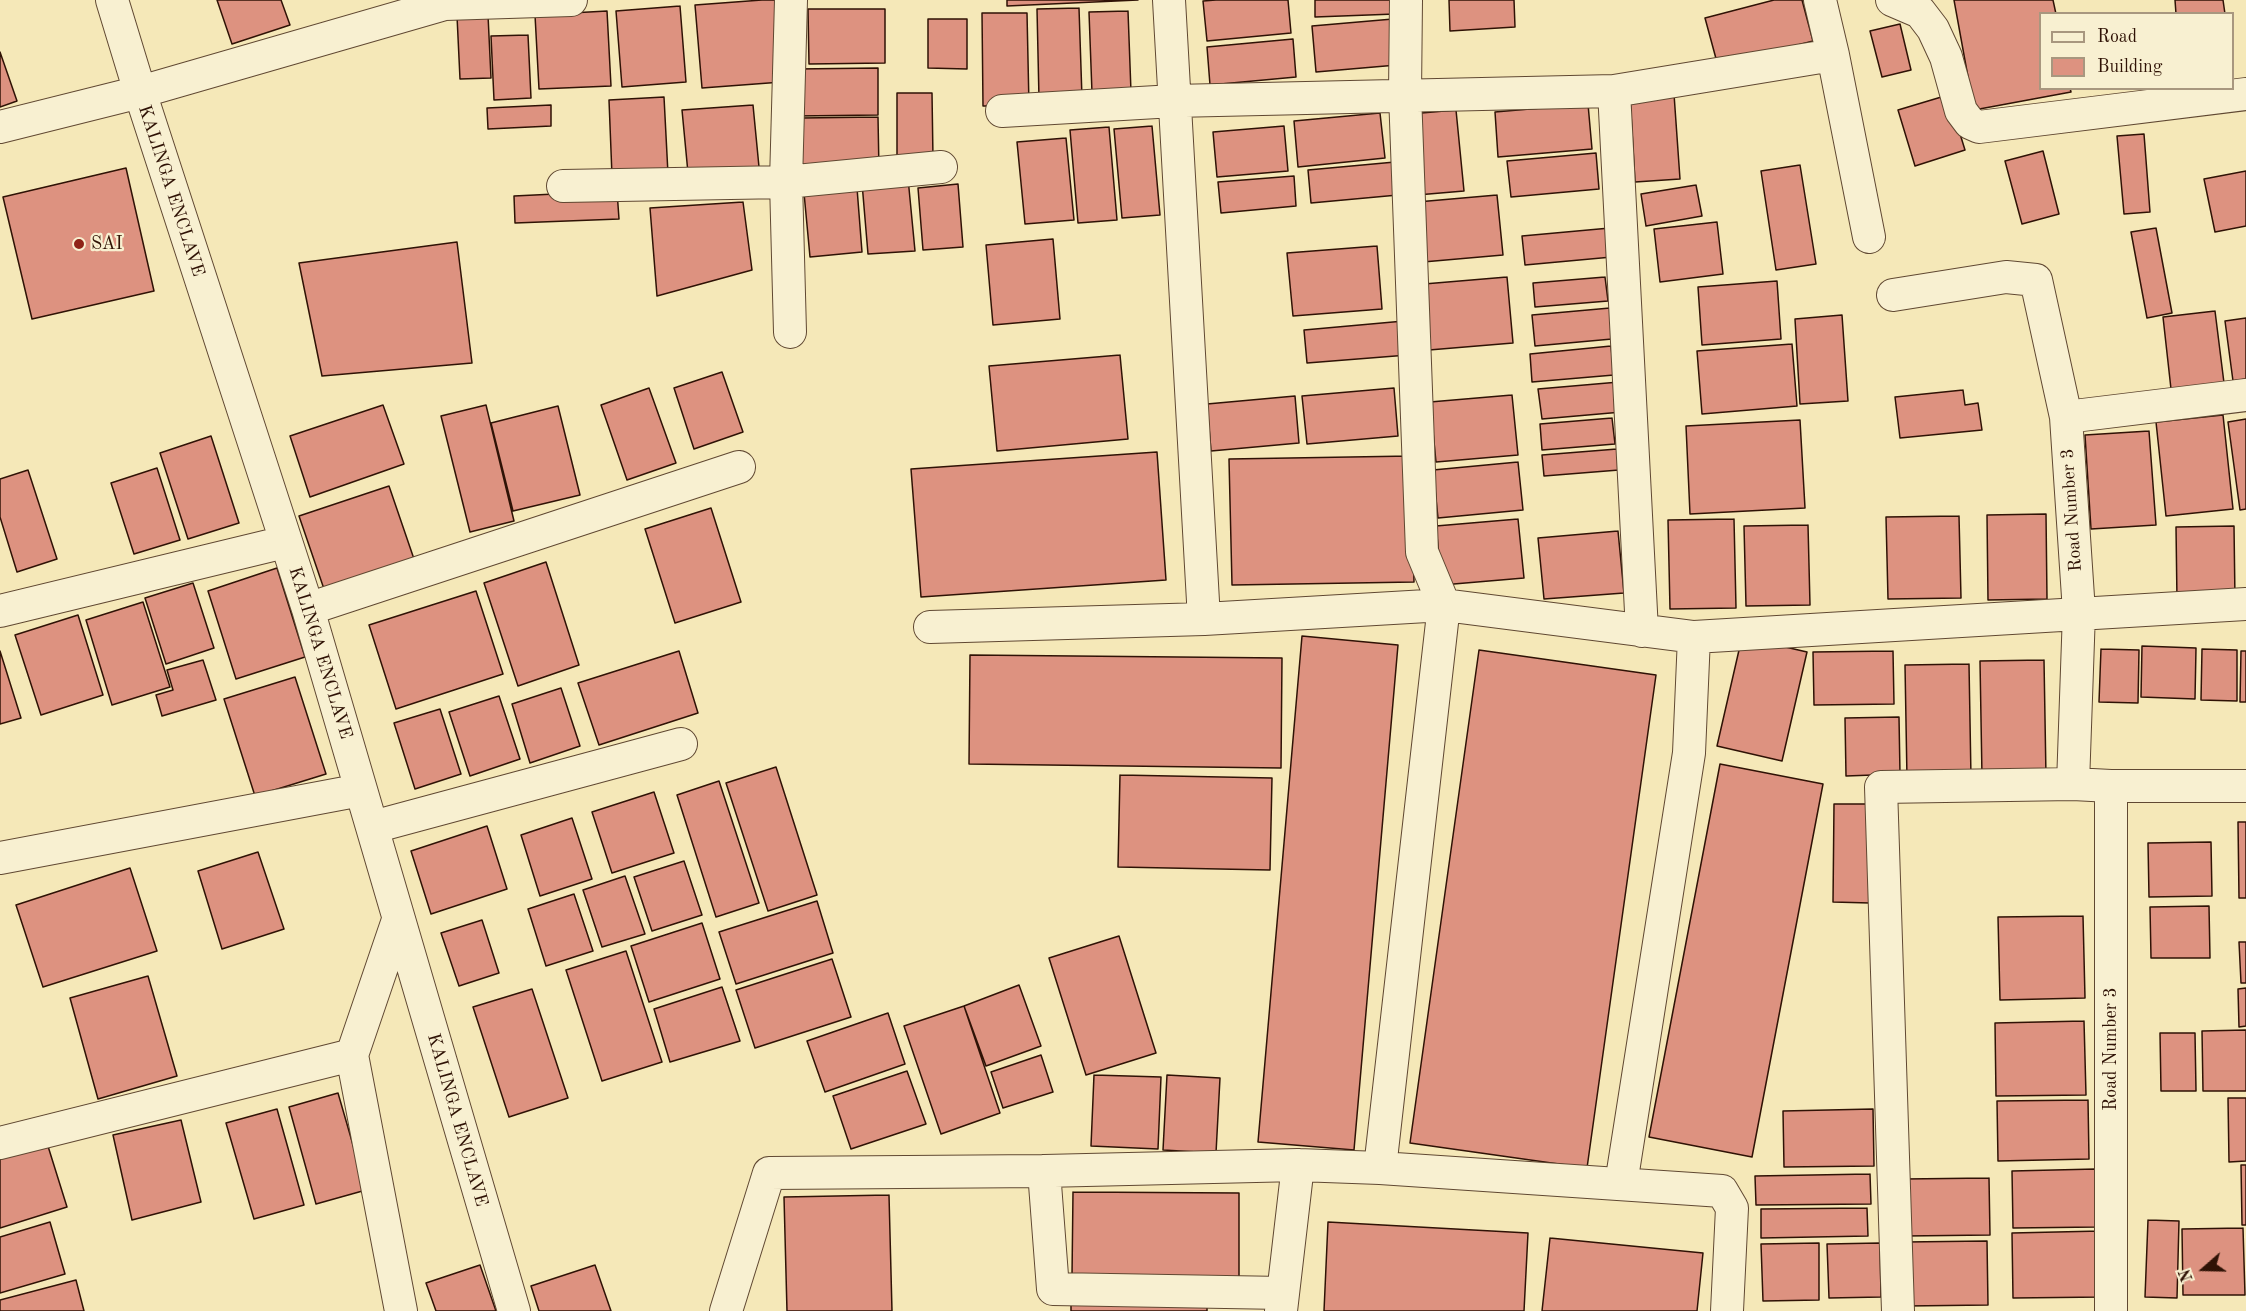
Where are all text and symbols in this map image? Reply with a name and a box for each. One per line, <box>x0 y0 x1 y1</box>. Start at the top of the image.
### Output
legend <box>2039 12 2234 90</box>
text: Road <box>2097 28 2137 46</box>
text: Building <box>2097 58 2162 76</box>
street label: KALINGA ENCLAVE <box>133 103 209 279</box>
place label: SAI <box>91 233 123 255</box>
marker: SAI <box>72 237 86 251</box>
street label: Road Number 3 <box>2057 448 2087 572</box>
street label: KALINGA ENCLAVE <box>283 564 357 742</box>
street label: Road Number 3 <box>2100 987 2122 1111</box>
street label: KALINGA ENCLAVE <box>422 1031 492 1209</box>
north arrow <box>2174 1239 2234 1299</box>
text: N <box>2177 1267 2197 1284</box>

